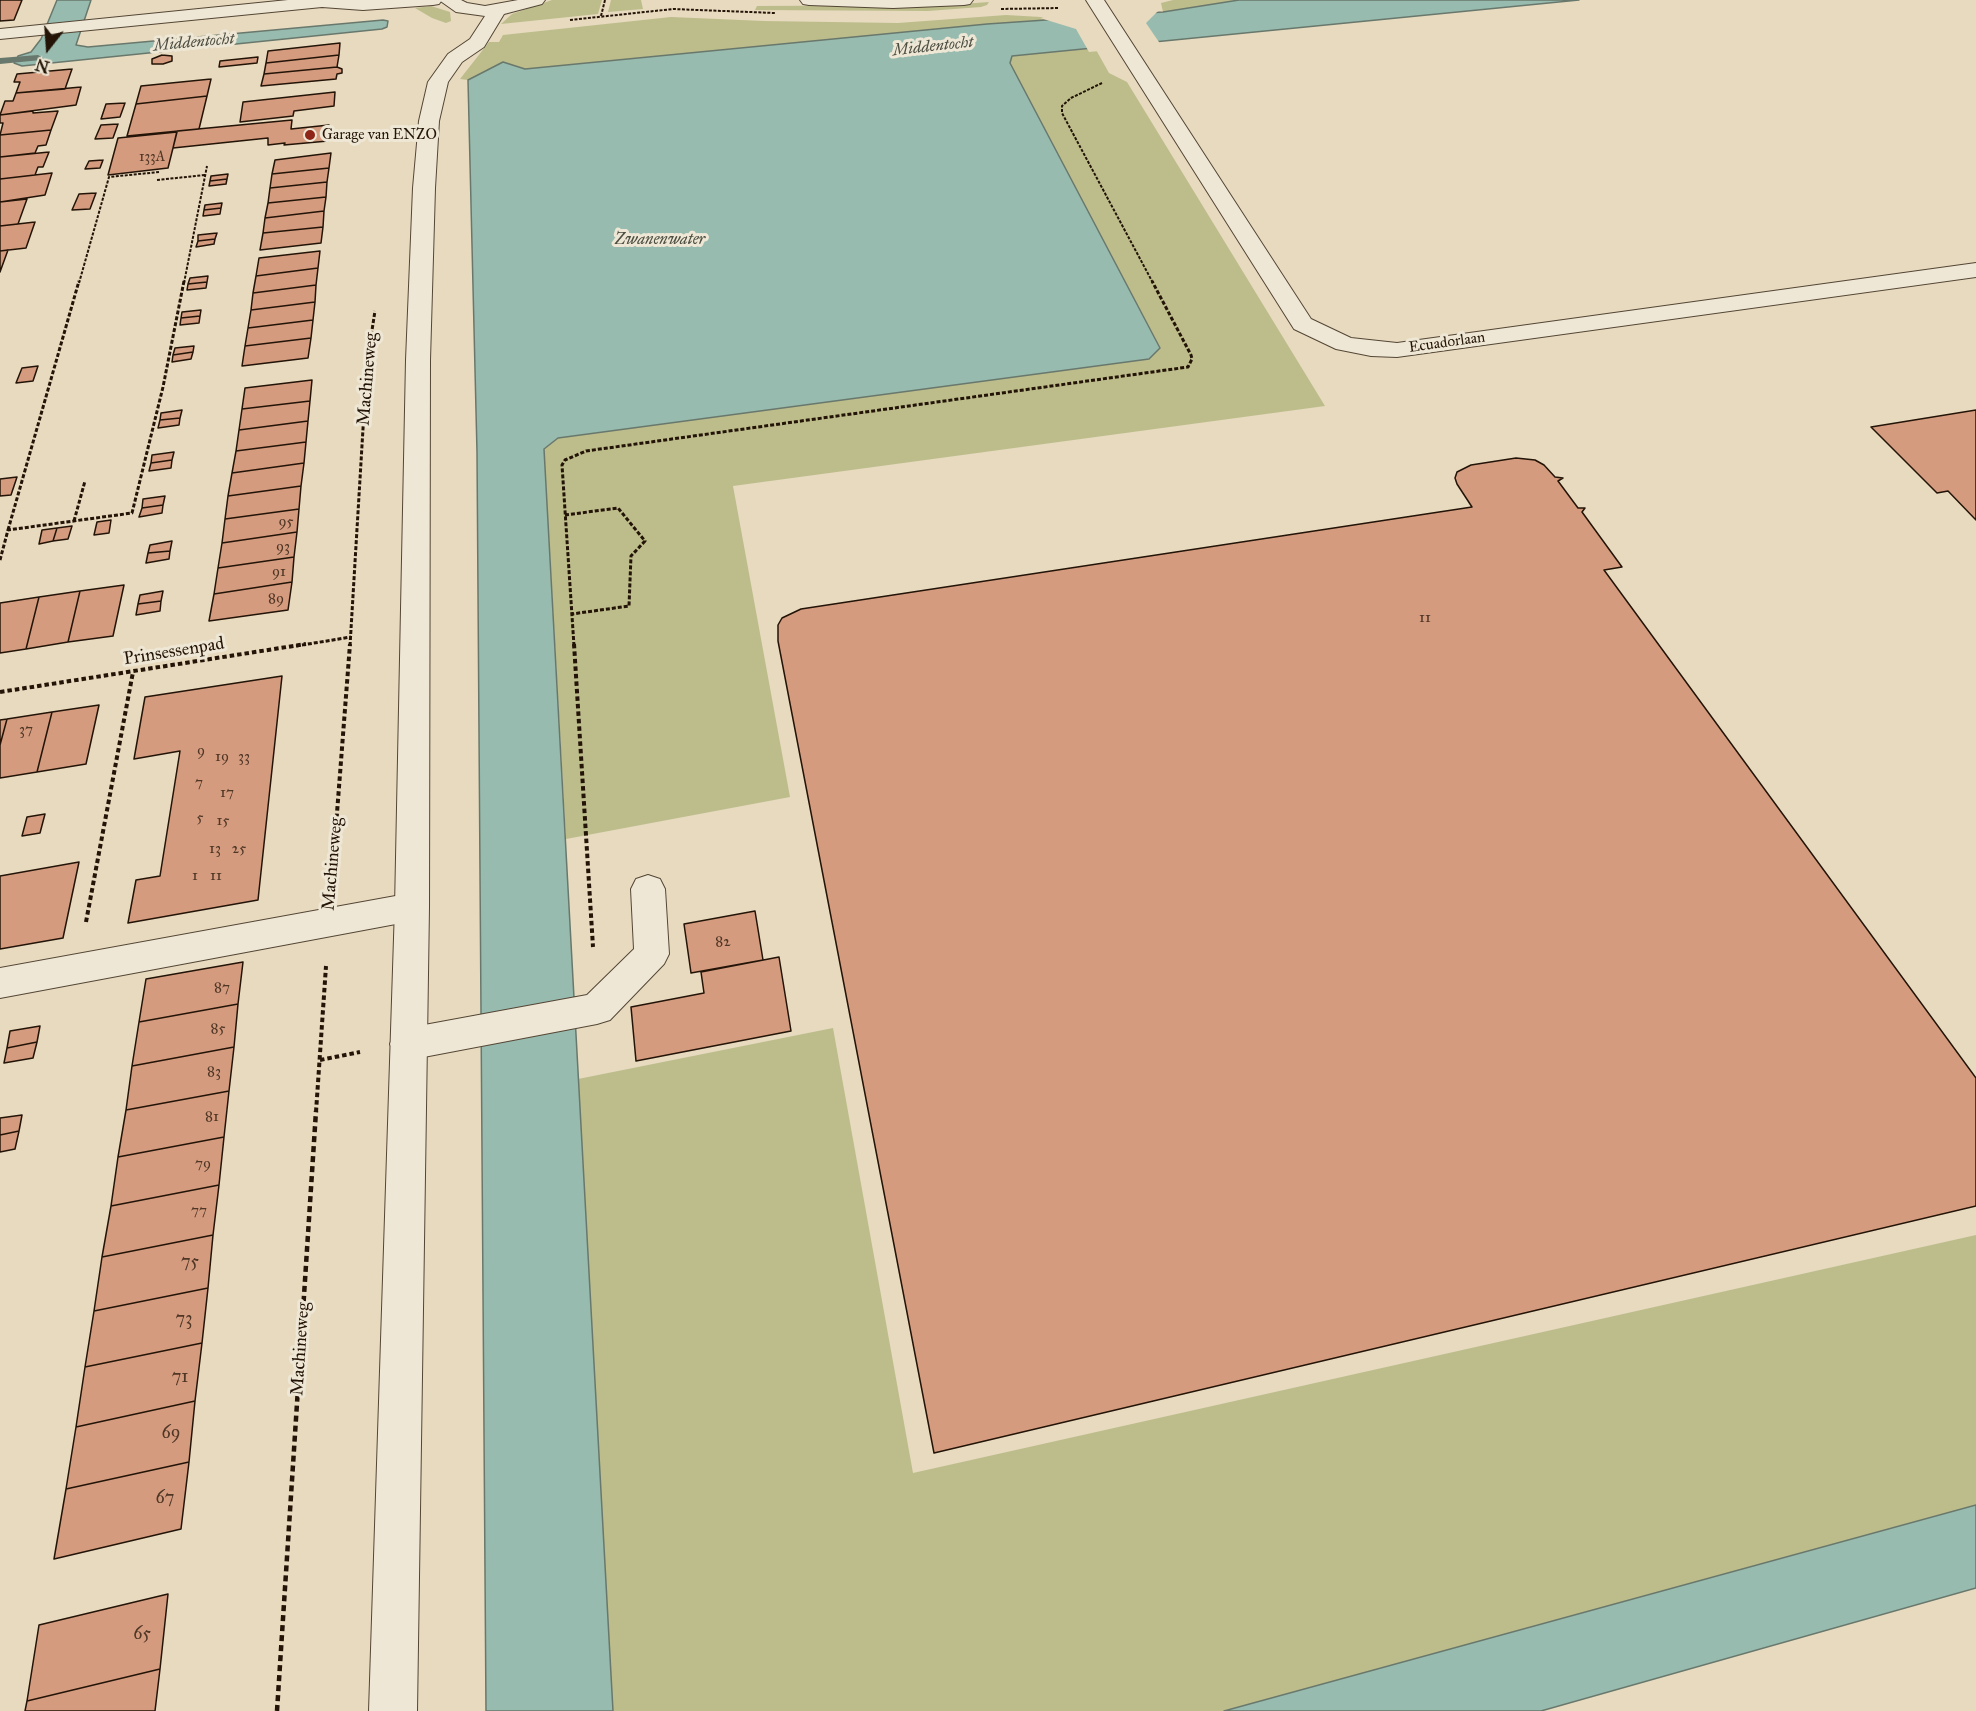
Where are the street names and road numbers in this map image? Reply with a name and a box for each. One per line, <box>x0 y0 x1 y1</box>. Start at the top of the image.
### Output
street label: Ecuadorlaan <box>1408 329 1486 357</box>
street label: Machineweg <box>353 332 383 426</box>
street label: Prinsessenpad <box>122 633 226 671</box>
street label: Machineweg <box>318 817 348 911</box>
street label: Machineweg <box>287 1302 315 1396</box>

